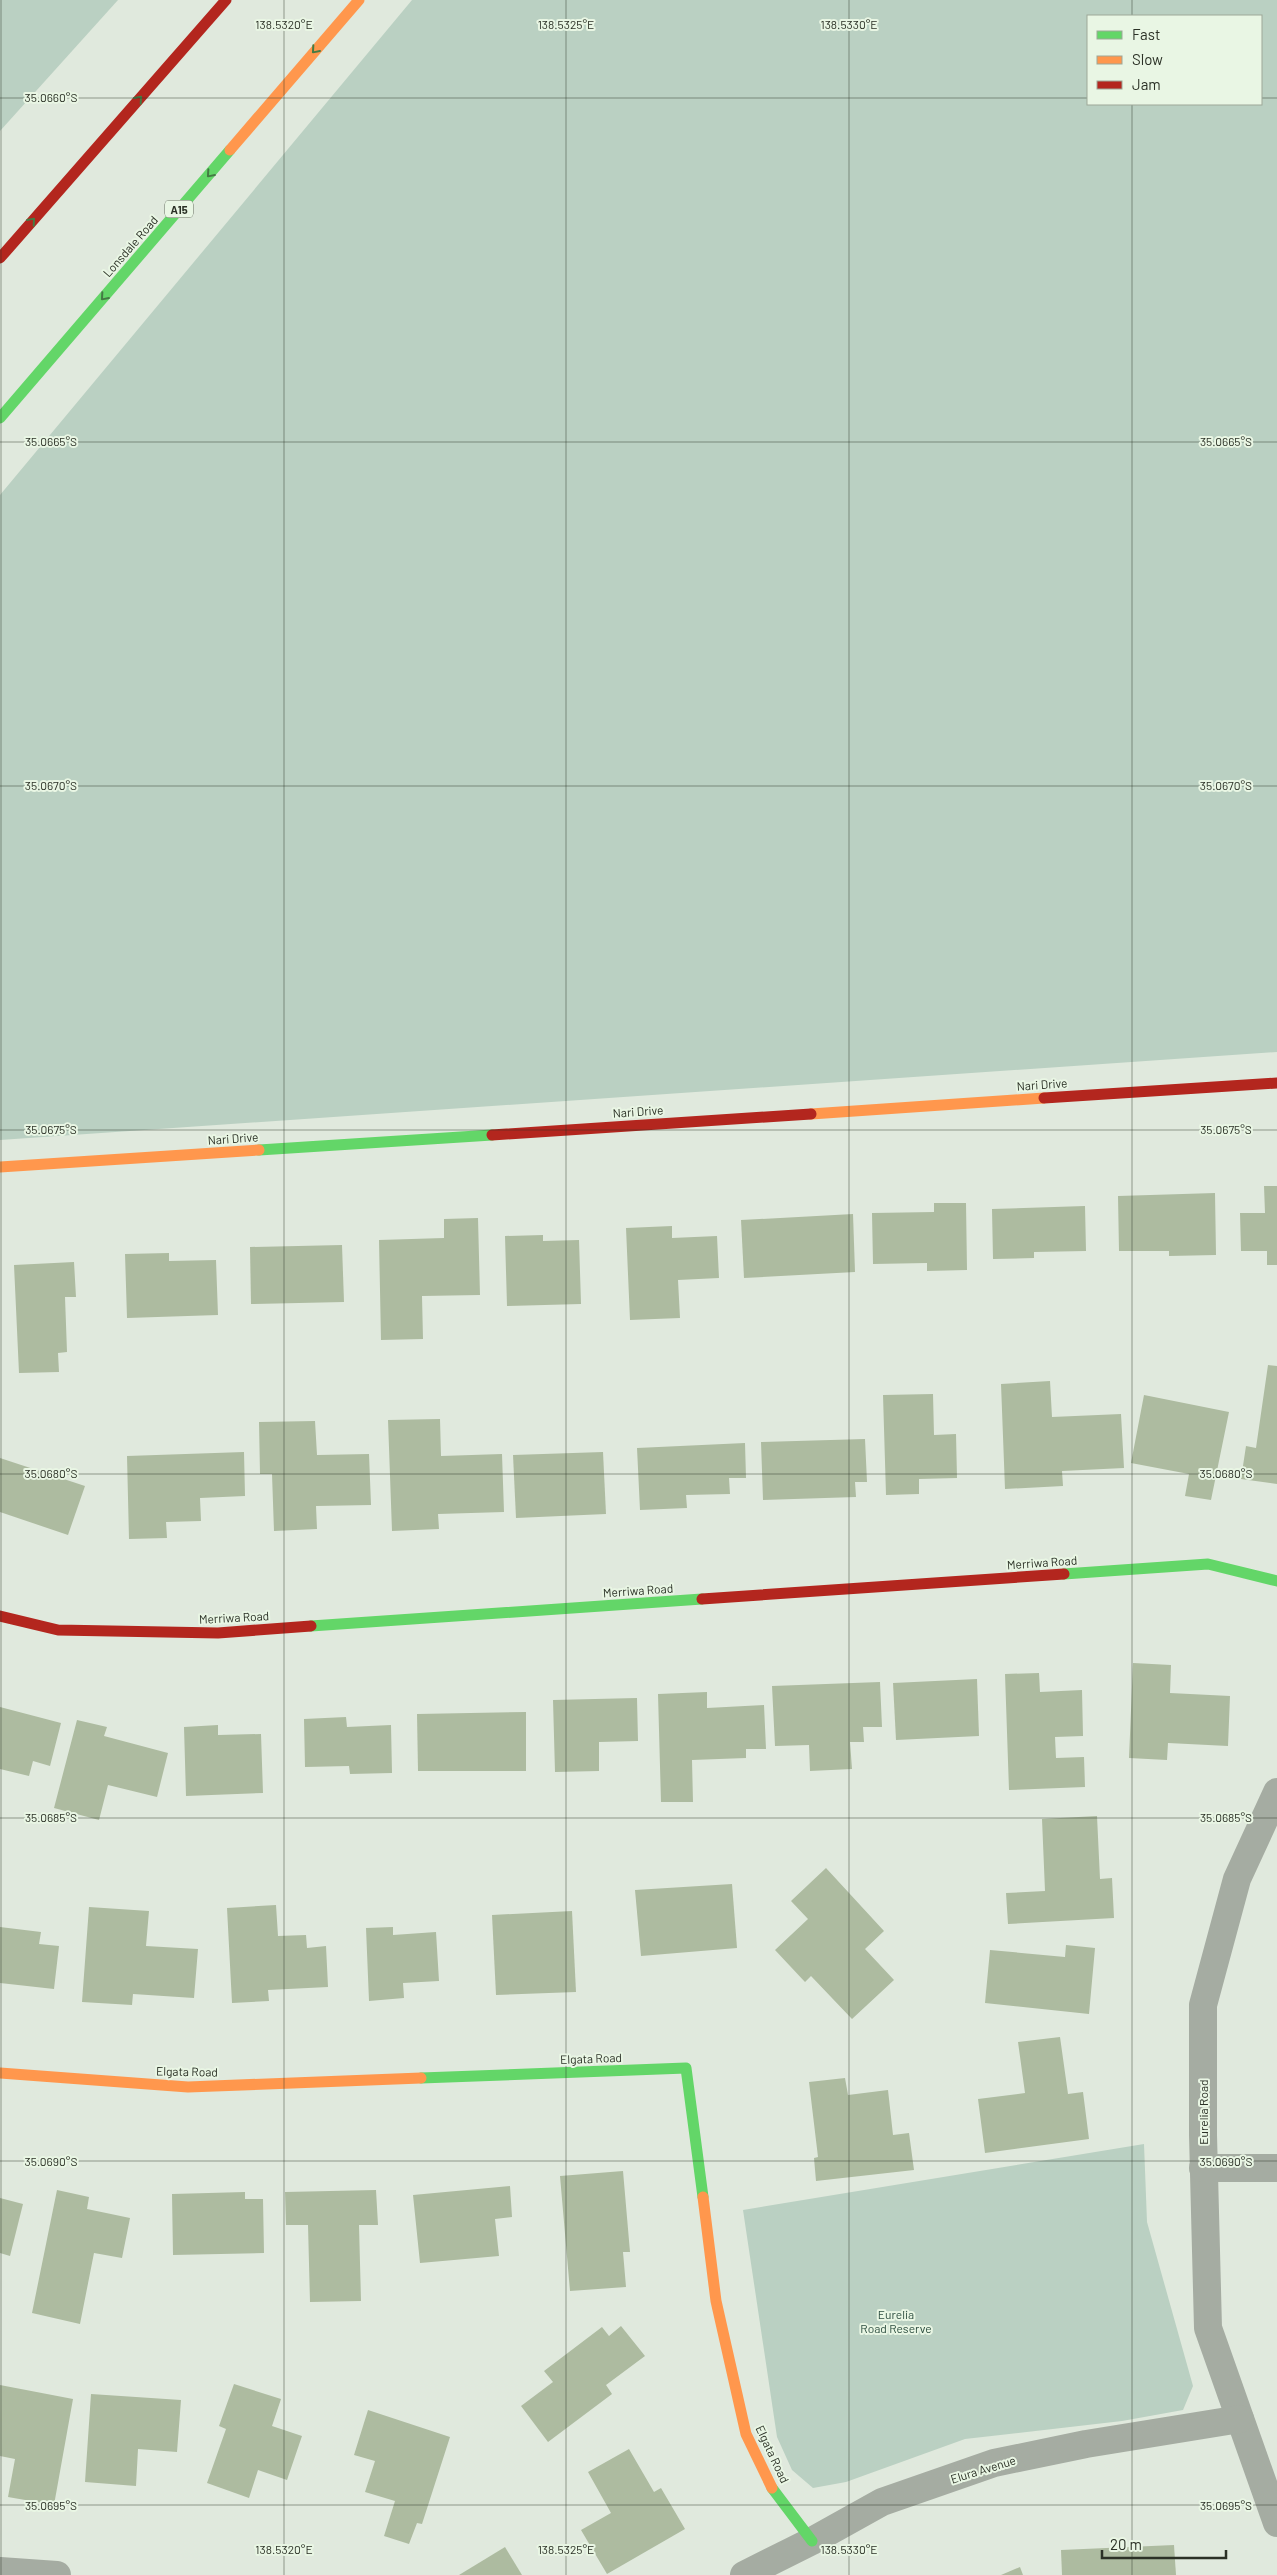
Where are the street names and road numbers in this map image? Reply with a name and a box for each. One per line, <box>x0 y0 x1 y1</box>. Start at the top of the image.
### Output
road number: A15 <box>165 200 193 218</box>
street label: Lonsdale Road <box>100 213 160 279</box>
street label: Nari Drive <box>1016 1075 1068 1093</box>
street label: Nari Drive <box>612 1102 664 1120</box>
street label: Nari Drive <box>207 1129 259 1147</box>
street label: Merriwa Road <box>1006 1553 1078 1571</box>
street label: Merriwa Road <box>602 1581 674 1599</box>
street label: Merriwa Road <box>199 1608 269 1626</box>
street label: Elgata Road <box>560 2050 622 2066</box>
street label: Elgata Road <box>156 2063 218 2079</box>
street label: Eurelia Road <box>1196 2079 1210 2145</box>
street label: Elgata Road <box>754 2423 792 2485</box>
street label: Elura Avenue <box>949 2452 1017 2486</box>

